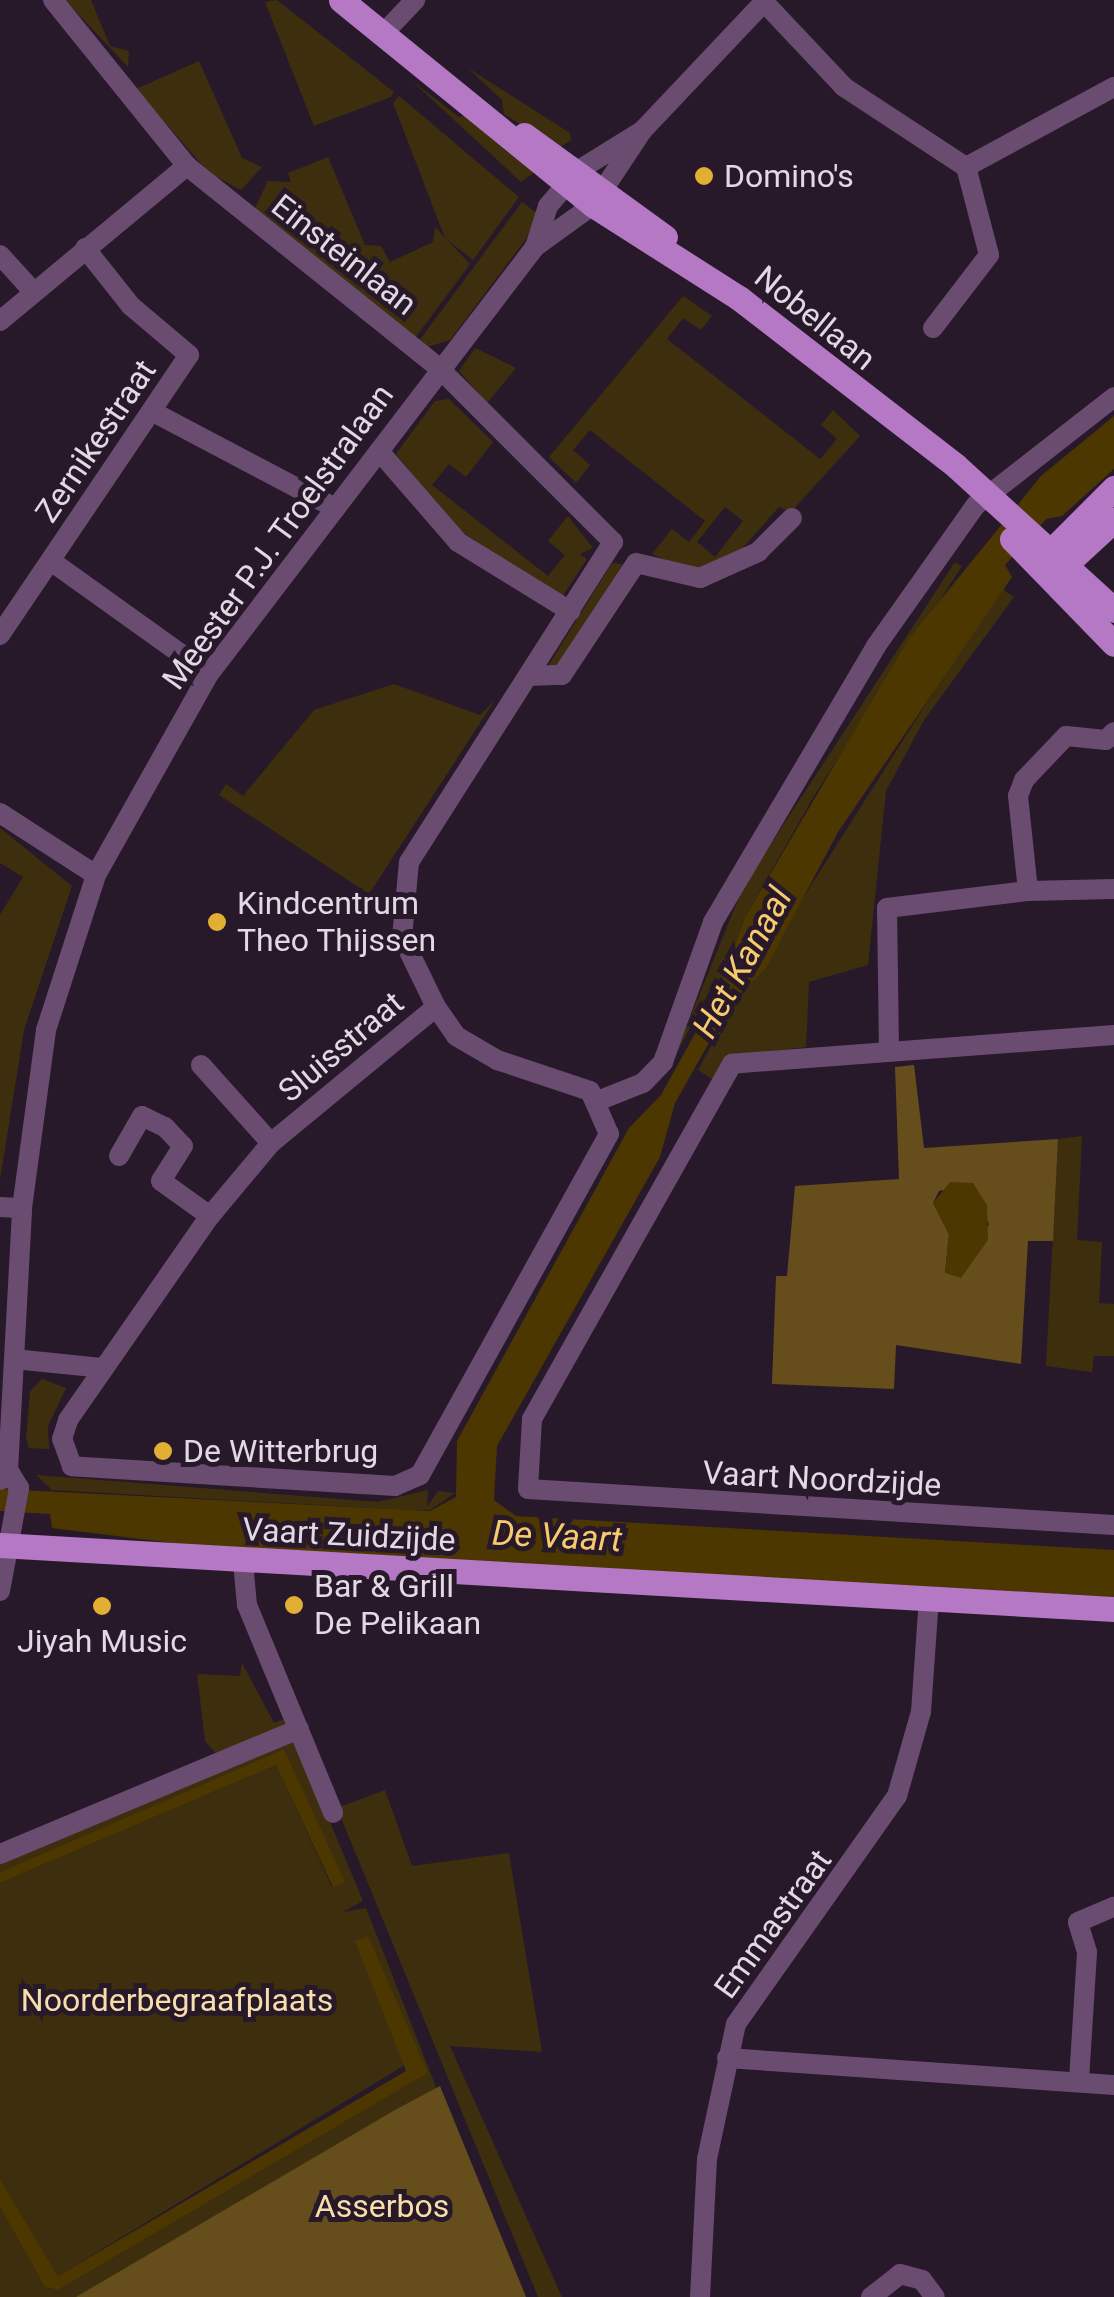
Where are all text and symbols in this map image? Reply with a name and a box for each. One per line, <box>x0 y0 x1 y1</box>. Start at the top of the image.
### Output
place label: Domino's <box>724 157 854 195</box>
marker: Domino's <box>693 165 715 187</box>
street label: Einsteinlaan <box>264 187 424 323</box>
street label: Nobellaan <box>747 258 883 378</box>
street label: Zernikestraat <box>28 353 164 529</box>
street label: Meester P.J. Troelstralaan <box>154 377 402 697</box>
water label: Het Kanaal <box>684 880 802 1046</box>
place label: Kindcentrum Theo Thijssen <box>237 885 437 960</box>
marker: Kindcentrum Theo Thijssen <box>206 911 228 933</box>
street label: Sluisstraat <box>271 984 411 1110</box>
place label: De Witterbrug <box>183 1432 378 1470</box>
marker: De Witterbrug <box>152 1440 174 1462</box>
street label: Vaart Noordzijde <box>702 1454 942 1504</box>
street label: Vaart Zuidzijde <box>242 1510 456 1560</box>
water label: De Vaart <box>491 1513 623 1561</box>
place label: Bar & Grill De Pelikaan <box>314 1568 481 1643</box>
marker: Bar & Grill De Pelikaan <box>283 1594 305 1616</box>
marker: Jiyah Music <box>91 1595 113 1617</box>
place label: Jiyah Music <box>17 1622 187 1660</box>
street label: Emmastraat <box>706 1842 840 2006</box>
park label: Noorderbegraafplaats <box>21 1981 333 2019</box>
park label: Asserbos <box>315 2187 449 2225</box>

